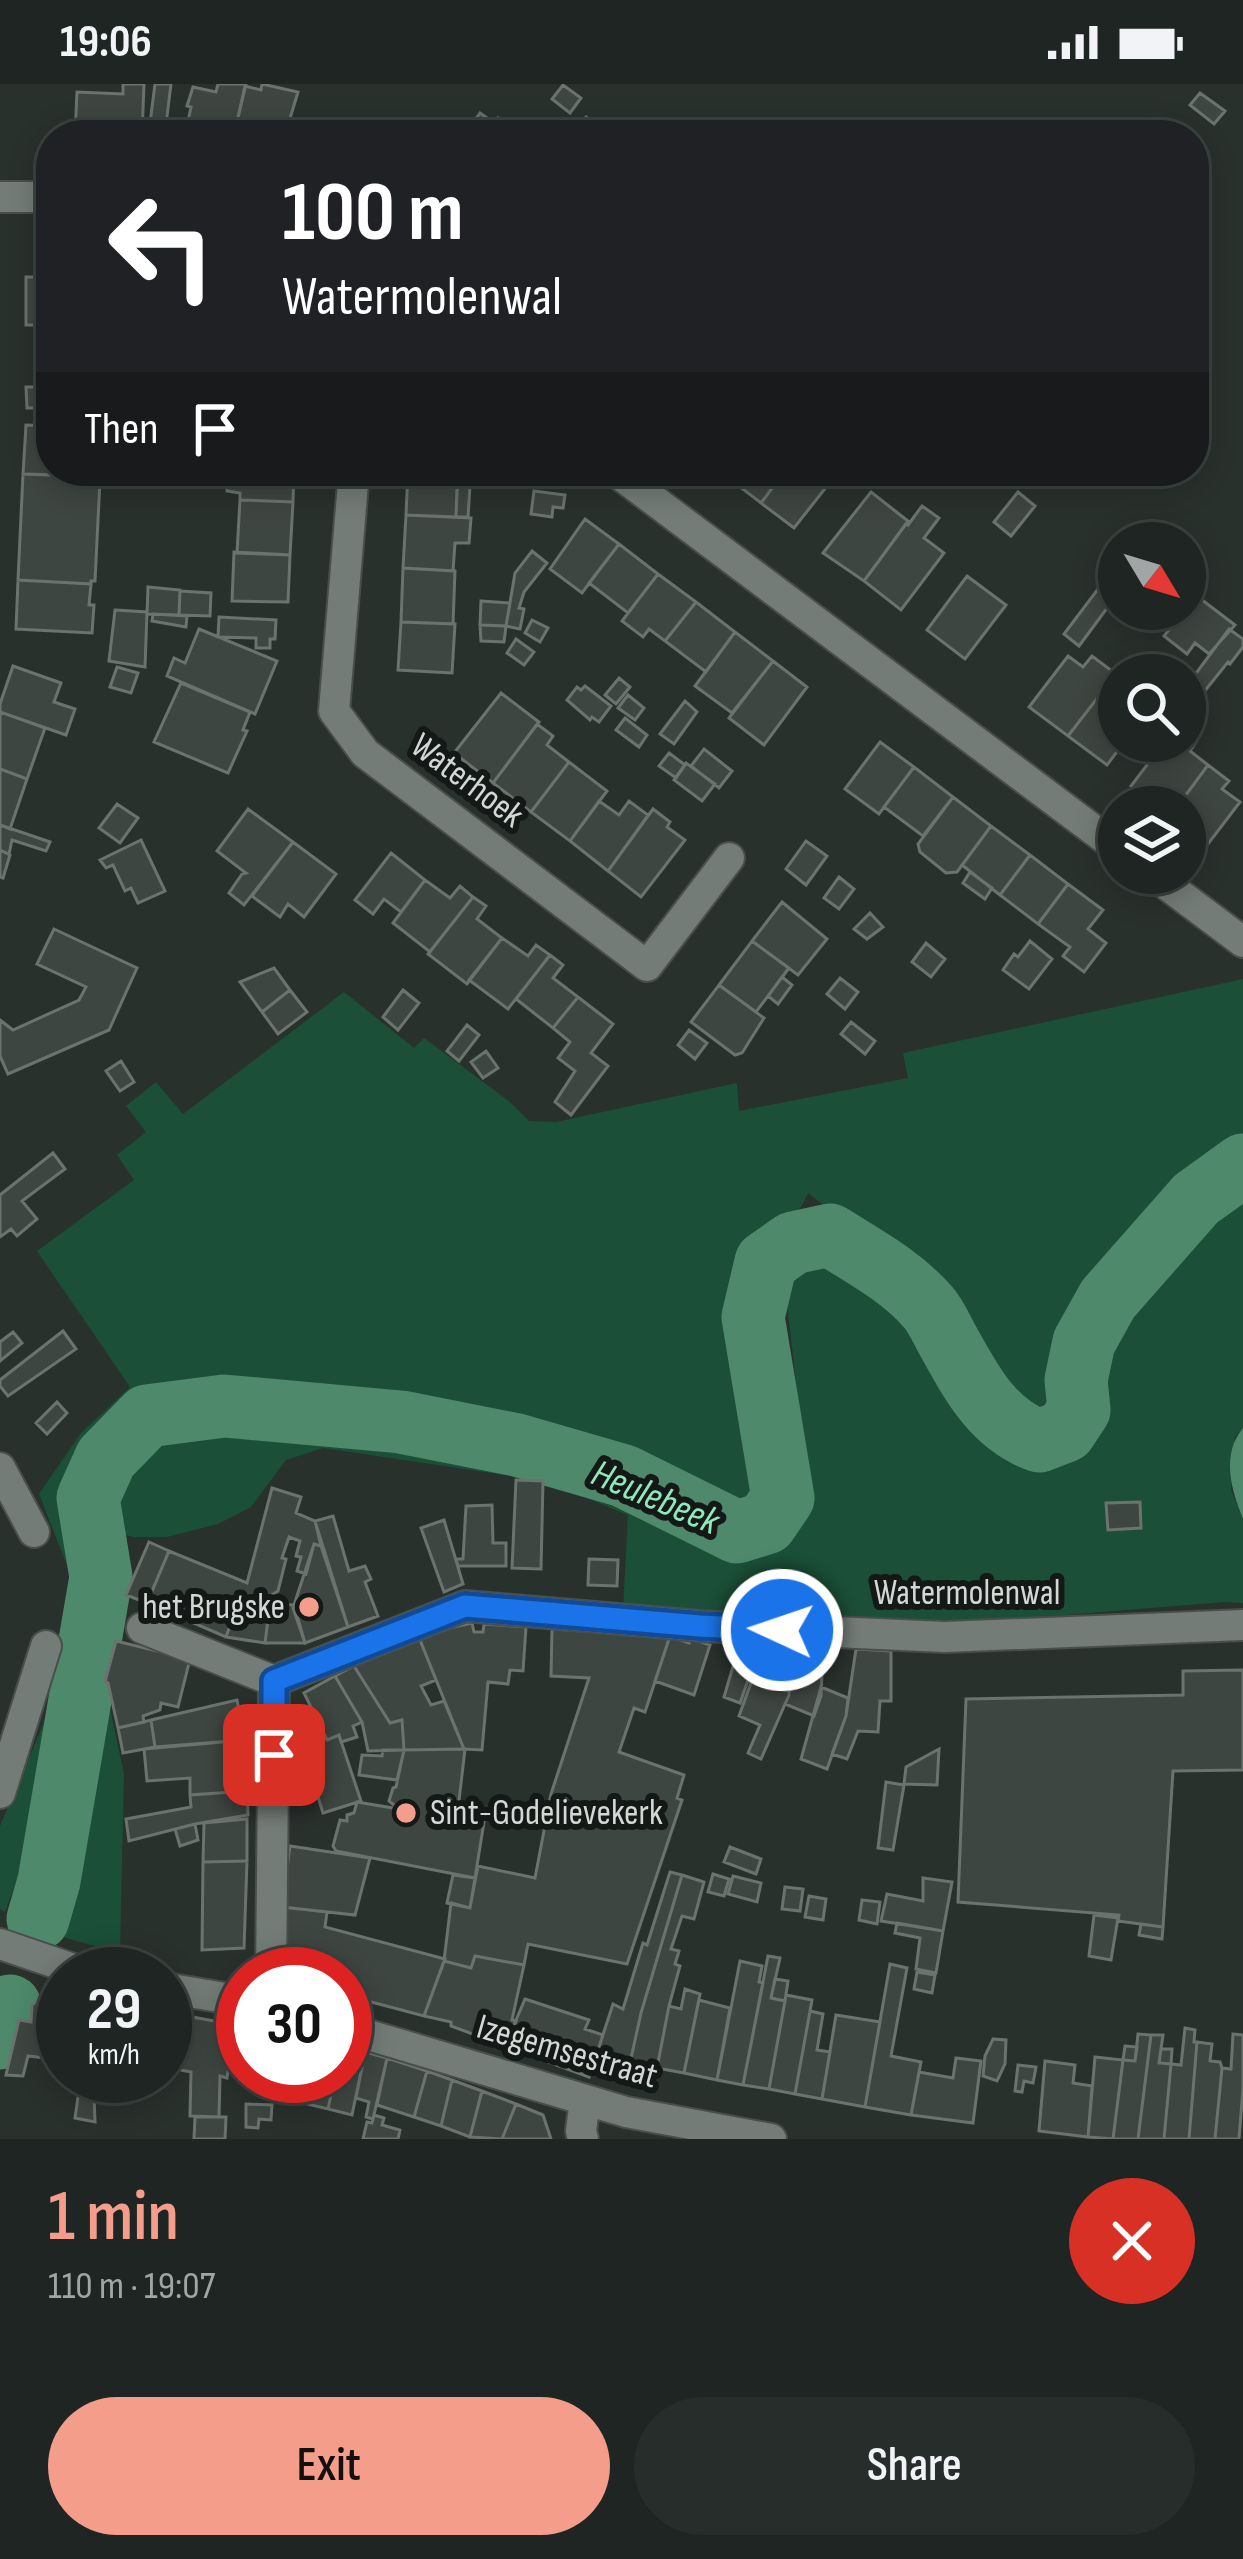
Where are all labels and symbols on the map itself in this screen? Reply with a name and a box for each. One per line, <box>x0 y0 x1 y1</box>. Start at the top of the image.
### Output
north arrow <box>1098 522 1206 630</box>
street label: Waterhoek <box>402 725 532 838</box>
water label: Heulebeek <box>584 1450 727 1546</box>
position arrow <box>719 1567 845 1693</box>
street label: Watermolenwal <box>874 1572 1060 1615</box>
place label: het Brugske <box>142 1586 285 1629</box>
marker: het Brugske <box>296 1594 322 1620</box>
pin <box>223 1704 325 1806</box>
place label: Sint-Godelievekerk <box>430 1792 663 1835</box>
marker: Sint-Godelievekerk <box>393 1800 419 1826</box>
speed limit sign: 30 <box>216 1947 372 2103</box>
street label: Izegemsestraat <box>472 2006 662 2098</box>

